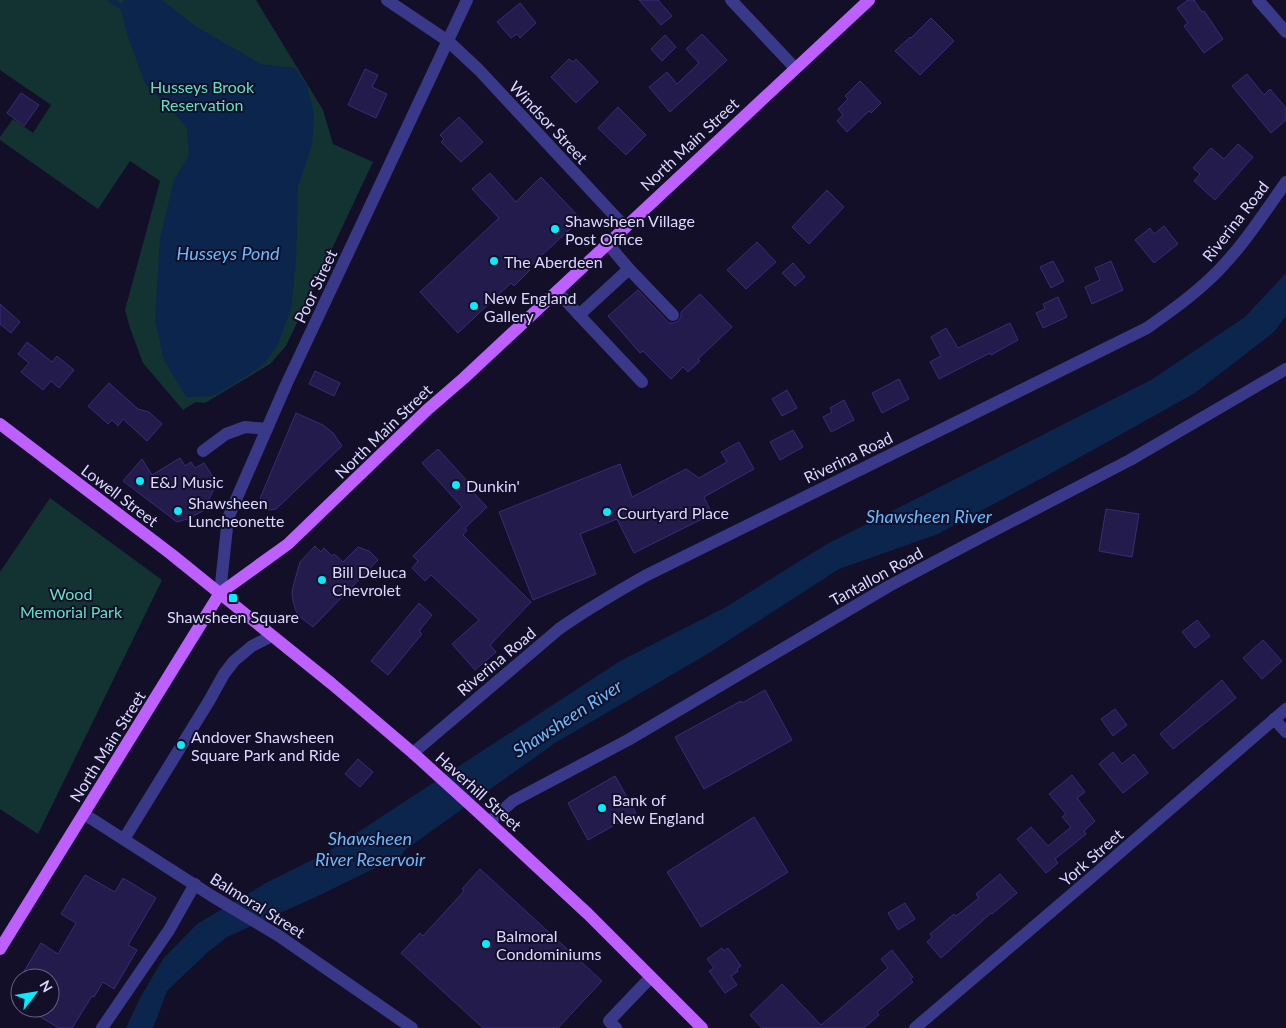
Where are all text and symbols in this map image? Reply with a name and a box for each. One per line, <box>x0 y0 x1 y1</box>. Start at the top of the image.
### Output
park label: Husseys Brook Reservation <box>150 77 255 114</box>
street label: Windsor Street <box>506 77 592 167</box>
street label: North Main Street <box>636 94 742 194</box>
street label: Riverina Road <box>1198 177 1272 265</box>
place label: Shawsheen Village Post Office <box>565 211 695 248</box>
marker: Shawsheen Village Post Office <box>549 223 561 235</box>
water label: Husseys Pond <box>177 242 280 264</box>
street label: Poor Street <box>290 246 340 326</box>
place label: The Aberdeen <box>504 252 603 271</box>
marker: The Aberdeen <box>488 255 500 267</box>
place label: New England Gallery <box>484 288 577 325</box>
marker: New England Gallery <box>468 300 480 312</box>
street label: North Main Street <box>331 380 436 482</box>
street label: Riverina Road <box>801 427 895 487</box>
street label: Lowell Street <box>78 460 162 530</box>
place label: E&J Music <box>150 472 224 491</box>
marker: E&J Music <box>134 475 146 487</box>
place label: Dunkin' <box>466 476 520 495</box>
marker: Dunkin' <box>450 479 462 491</box>
place label: Shawsheen Luncheonette <box>188 493 284 530</box>
place label: Courtyard Place <box>617 503 729 522</box>
marker: Shawsheen Luncheonette <box>172 505 184 517</box>
water label: Shawsheen River <box>866 505 993 527</box>
marker: Courtyard Place <box>601 506 613 518</box>
street label: Tantallon Road <box>826 543 926 609</box>
place label: Bill Deluca Chevrolet <box>332 562 406 599</box>
marker: Bill Deluca Chevrolet <box>316 574 328 586</box>
park label: Wood Memorial Park <box>20 584 123 621</box>
marker: Shawsheen Square <box>227 592 239 604</box>
place label: Shawsheen Square <box>167 607 299 626</box>
street label: Riverina Road <box>453 623 539 699</box>
water label: Shawsheen River <box>508 674 627 762</box>
street label: North Main Street <box>65 687 149 805</box>
place label: Andover Shawsheen Square Park and Ride <box>191 727 340 764</box>
marker: Andover Shawsheen Square Park and Ride <box>175 739 187 751</box>
street label: Haverhill Street <box>432 748 526 835</box>
place label: Bank of New England <box>612 790 705 827</box>
marker: Bank of New England <box>596 802 608 814</box>
street label: York Street <box>1056 824 1127 890</box>
water label: Shawsheen River Reservoir <box>315 827 426 870</box>
street label: Balmoral Street <box>207 868 309 942</box>
place label: Balmoral Condominiums <box>496 926 601 963</box>
marker: Balmoral Condominiums <box>480 938 492 950</box>
north arrow <box>10 968 60 1018</box>
text: N <box>37 977 57 995</box>

